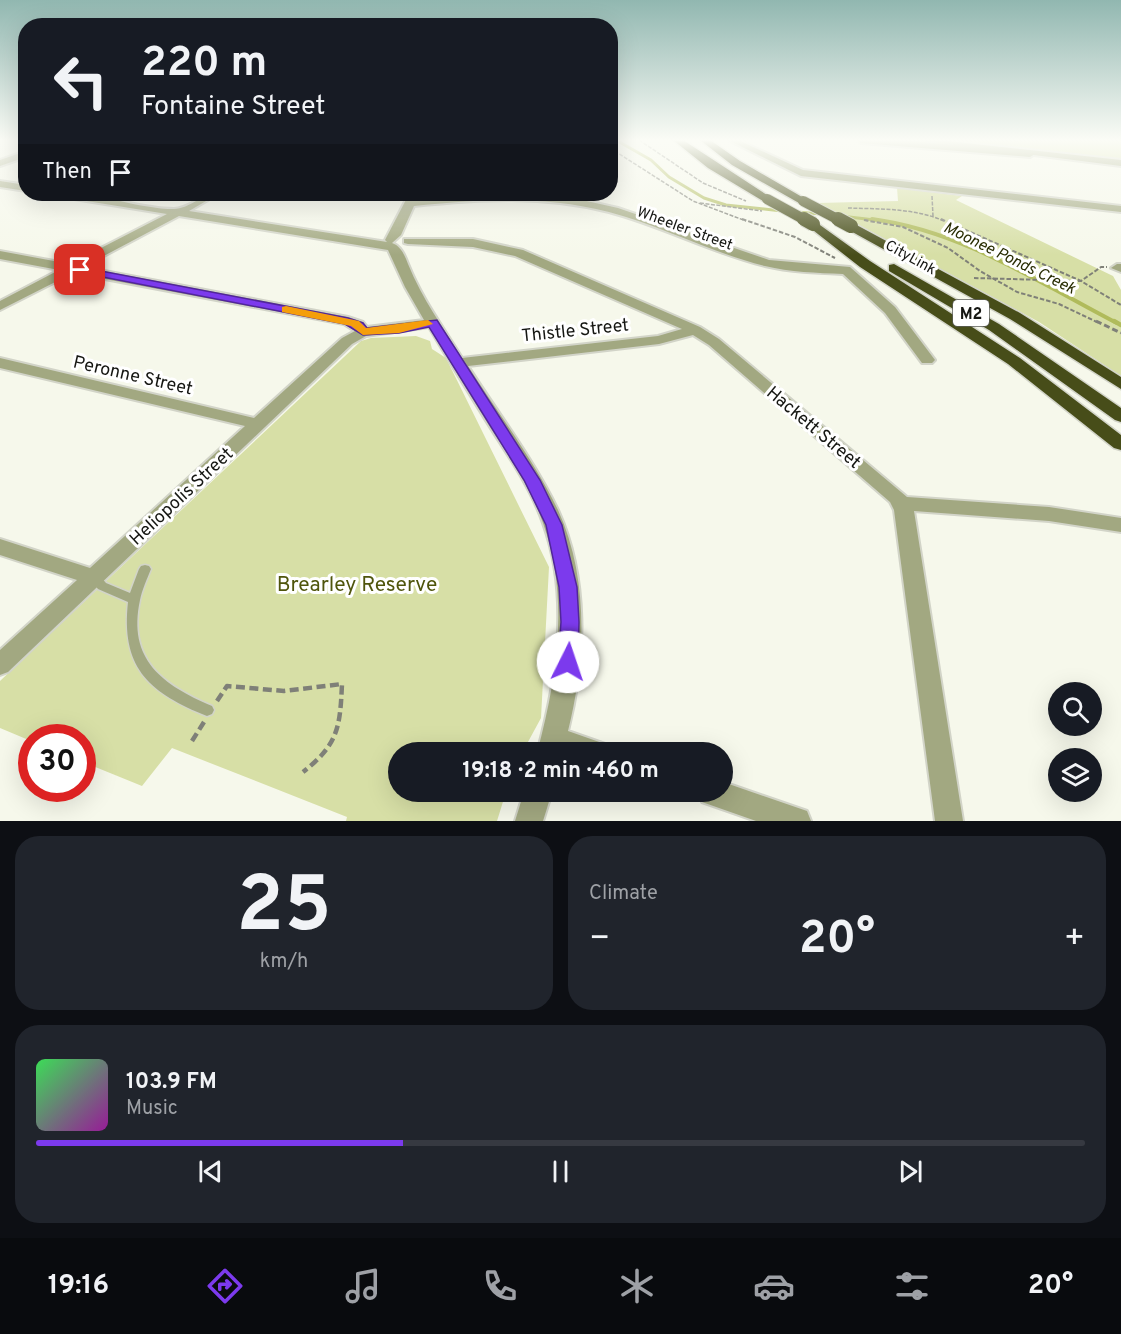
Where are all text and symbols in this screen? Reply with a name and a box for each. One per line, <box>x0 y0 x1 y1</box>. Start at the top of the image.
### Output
text: 220 m <box>141 38 267 91</box>
icon: left <box>42 42 120 120</box>
text: Fontaine Street <box>141 90 326 124</box>
icon: arrive <box>104 156 137 189</box>
text: Then <box>42 159 92 186</box>
street label: Wheeler Street <box>634 203 735 256</box>
water label: Moonee Ponds Creek <box>940 218 1079 300</box>
street label: CityLink <box>881 237 939 280</box>
pin <box>54 244 105 295</box>
icon: arrive <box>63 253 96 286</box>
road number: M2 <box>953 300 989 326</box>
street label: Thistle Street <box>520 314 630 349</box>
street label: Peronne Street <box>71 352 195 401</box>
street label: Hackett Street <box>761 382 865 474</box>
street label: Heliopolis Street <box>125 443 239 551</box>
park label: Brearley Reserve <box>277 572 437 599</box>
position arrow <box>536 630 600 694</box>
map controls <box>1048 682 1102 802</box>
button: search <box>1048 682 1102 736</box>
speed limit sign: 30 <box>18 724 96 802</box>
button: layers <box>1048 748 1102 802</box>
text: 19:18 · 2 min · 460 m <box>462 758 659 785</box>
text: 25 <box>236 860 332 959</box>
text: Climate <box>589 881 658 907</box>
text: 20° <box>799 912 875 969</box>
text: − <box>589 919 610 961</box>
text: + <box>1064 919 1085 961</box>
text: km/h <box>260 949 308 975</box>
text: 103.9 FM <box>126 1069 217 1096</box>
text: Music <box>126 1096 178 1122</box>
icon: previous <box>194 1155 227 1188</box>
icon: pause <box>544 1155 577 1188</box>
icon: next <box>894 1155 927 1188</box>
icon: directions <box>204 1265 246 1307</box>
icon: music <box>342 1265 384 1307</box>
icon: phone <box>479 1265 521 1307</box>
icon: climate <box>616 1265 658 1307</box>
icon: car <box>753 1265 795 1307</box>
icon: filters <box>891 1265 933 1307</box>
text: 19:16 <box>48 1269 109 1303</box>
text: 20° <box>1028 1269 1073 1303</box>

